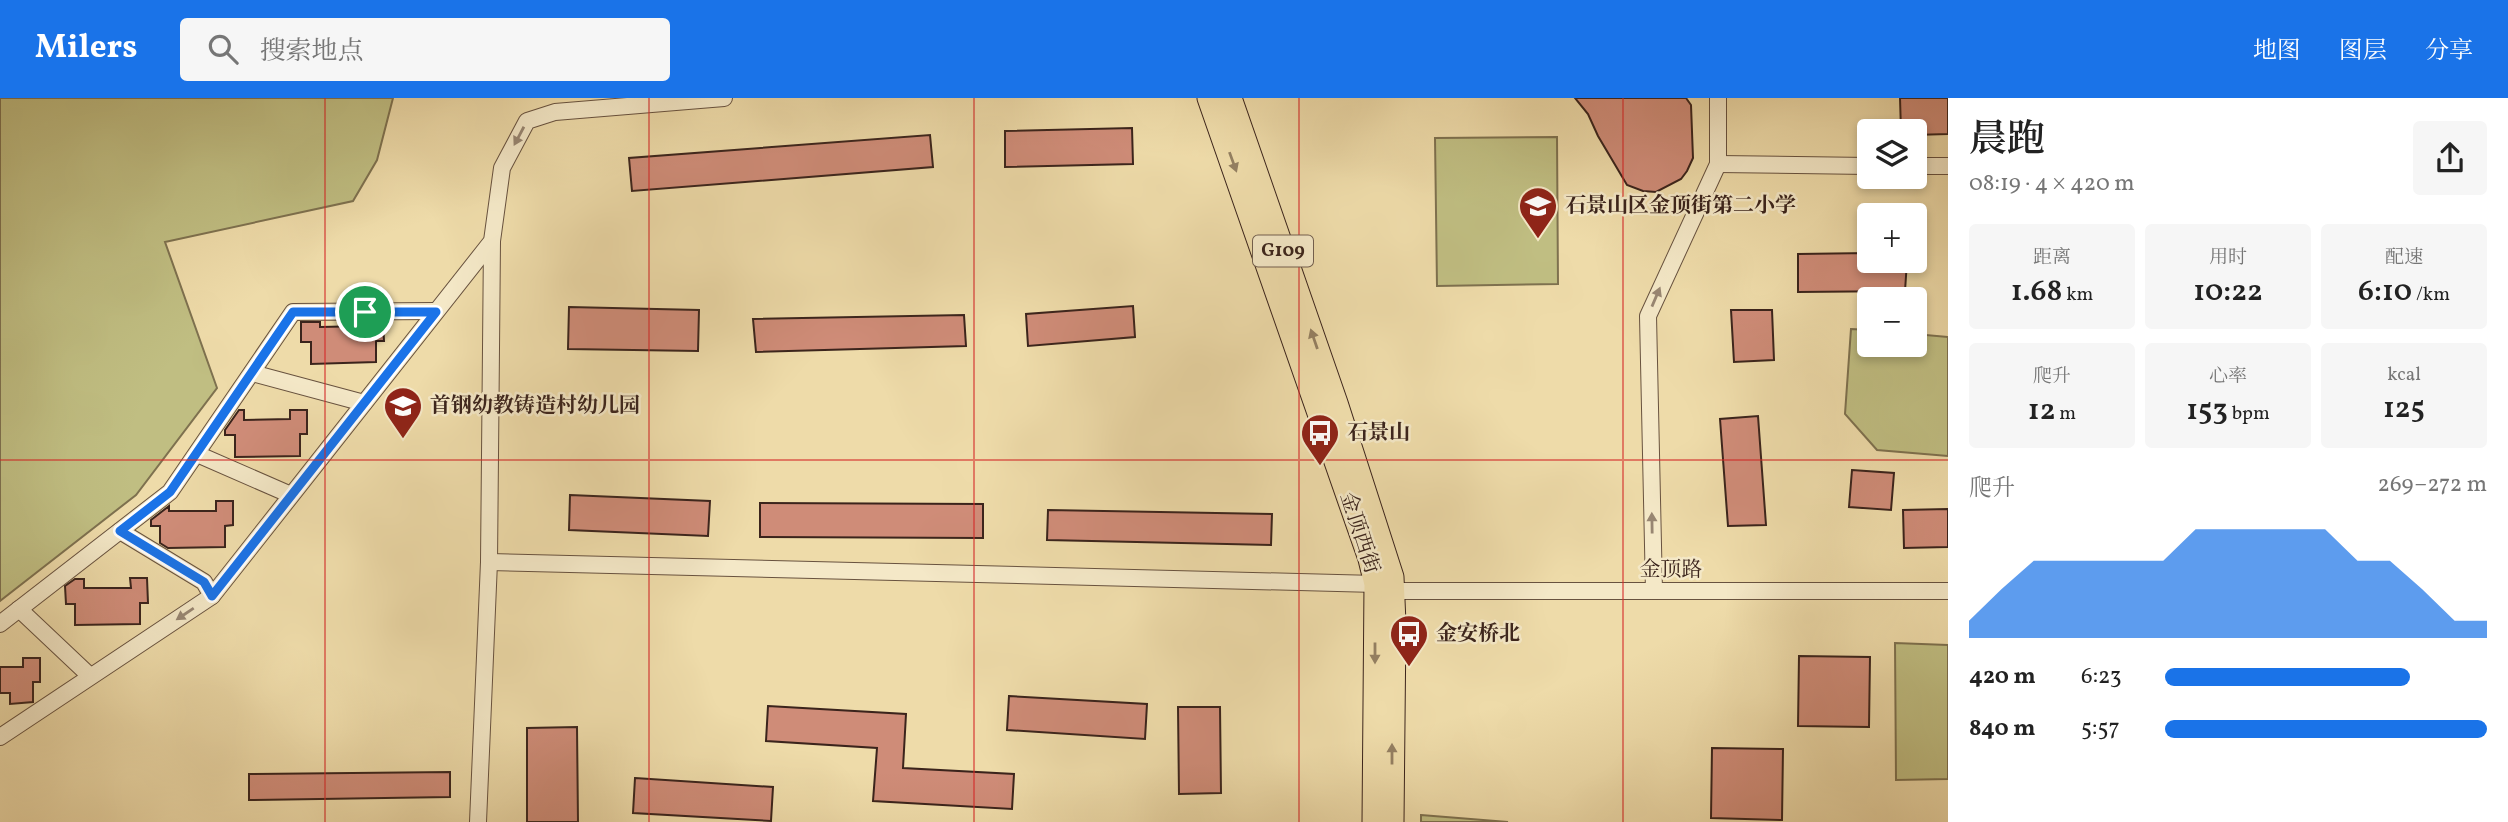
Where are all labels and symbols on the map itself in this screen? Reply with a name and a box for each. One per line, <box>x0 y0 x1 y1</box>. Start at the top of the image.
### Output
one-way arrow <box>513 126 525 145</box>
one-way arrow <box>1228 152 1239 173</box>
school or university icon: 石景山区金顶街第二小学 <box>1517 185 1559 240</box>
place label: 石景山区金顶街第二小学 <box>1565 192 1796 221</box>
road number: G109 <box>1253 236 1313 266</box>
pin <box>335 282 395 342</box>
one-way arrow <box>1651 286 1662 307</box>
one-way arrow <box>1308 328 1319 349</box>
school or university icon: 首钢幼教铸造村幼儿园 <box>382 385 424 440</box>
place label: 首钢幼教铸造村幼儿园 <box>430 392 640 421</box>
bus stop icon: 石景山 <box>1299 412 1341 467</box>
place label: 石景山 <box>1347 419 1410 448</box>
street label: 金顶西街 <box>1332 489 1386 577</box>
one-way arrow <box>1646 511 1658 533</box>
street label: 金顶路 <box>1640 556 1703 585</box>
one-way arrow <box>175 607 194 620</box>
bus stop icon: 金安桥北 <box>1388 613 1430 668</box>
place label: 金安桥北 <box>1436 620 1520 649</box>
one-way arrow <box>1369 642 1381 664</box>
one-way arrow <box>1386 743 1398 765</box>

